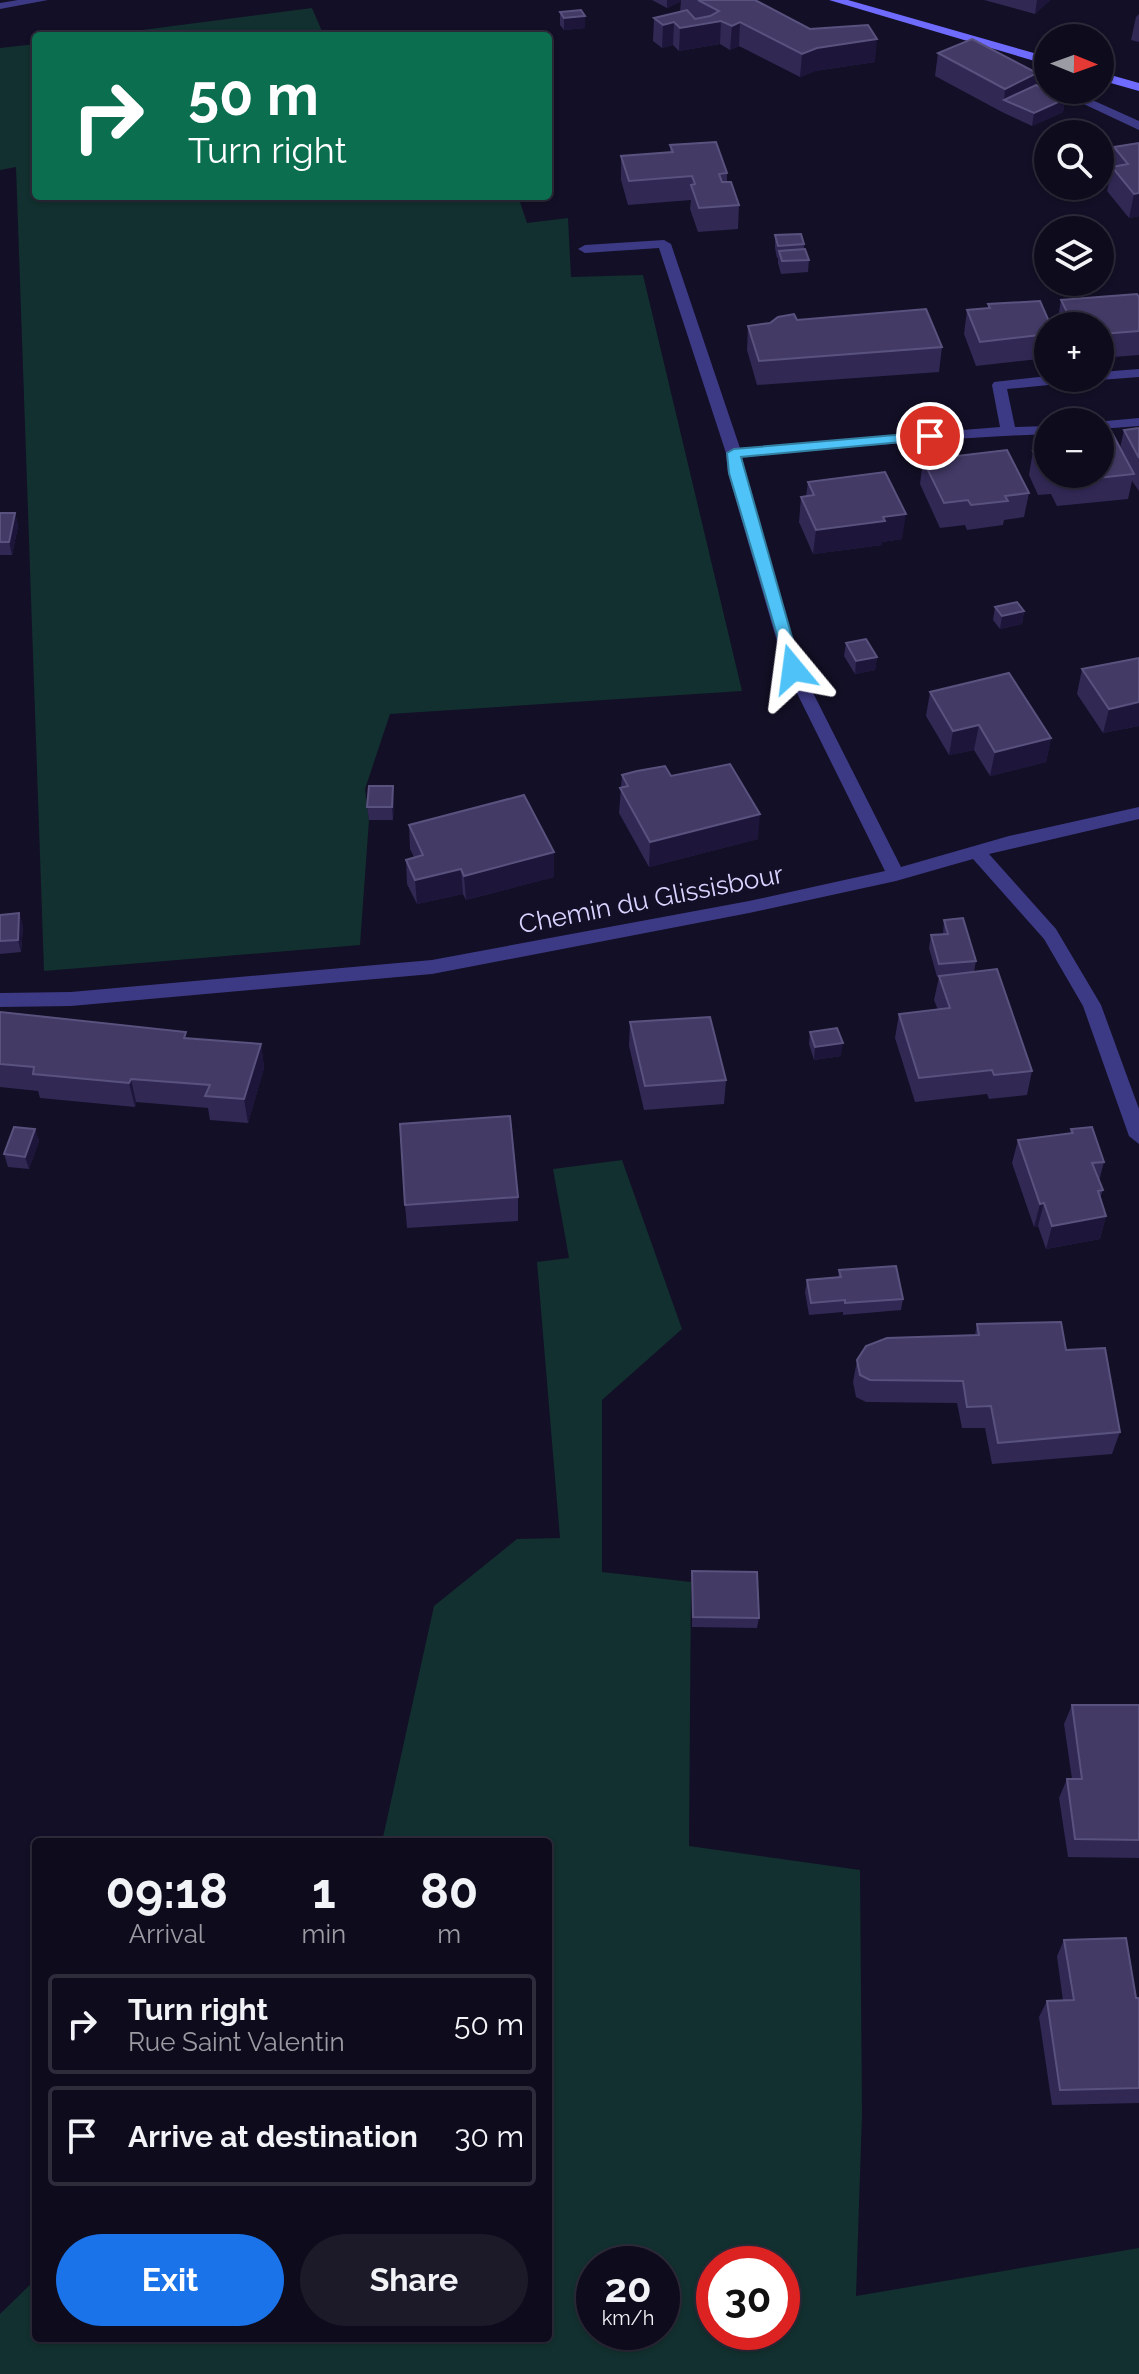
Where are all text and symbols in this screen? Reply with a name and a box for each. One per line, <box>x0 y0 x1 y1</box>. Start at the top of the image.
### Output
north arrow <box>1034 24 1114 104</box>
map controls <box>1034 24 1114 488</box>
text: 50 m <box>188 62 319 128</box>
icon: right <box>56 64 160 168</box>
button: search <box>1034 120 1114 200</box>
text: Turn right <box>188 129 347 171</box>
button: layers <box>1034 216 1114 296</box>
button: + <box>1034 312 1114 392</box>
pin <box>896 402 964 470</box>
button: − <box>1034 408 1114 488</box>
icon: arrive <box>908 414 952 458</box>
position arrow <box>751 627 835 711</box>
street label: Chemin du Glissisbour <box>516 859 786 939</box>
text: 09:18 <box>106 1863 228 1919</box>
text: 1 <box>312 1863 336 1919</box>
text: 80 <box>420 1863 478 1919</box>
text: Arrival <box>129 1919 205 1949</box>
text: min <box>302 1919 346 1949</box>
text: m <box>437 1919 461 1949</box>
text: Turn right <box>128 1992 268 2027</box>
icon: right <box>60 2002 104 2046</box>
text: 50 m <box>454 2007 524 2042</box>
text: Rue Saint Valentin <box>128 2027 345 2057</box>
icon: arrive <box>60 2114 104 2158</box>
text: Arrive at destination <box>128 2119 418 2154</box>
text: 30 m <box>454 2119 524 2154</box>
button: Exit <box>56 2234 284 2326</box>
button: Share <box>300 2234 528 2326</box>
speed limit sign: 30 <box>696 2246 800 2350</box>
text: 20 <box>604 2264 652 2311</box>
text: km/h <box>602 2306 654 2330</box>

